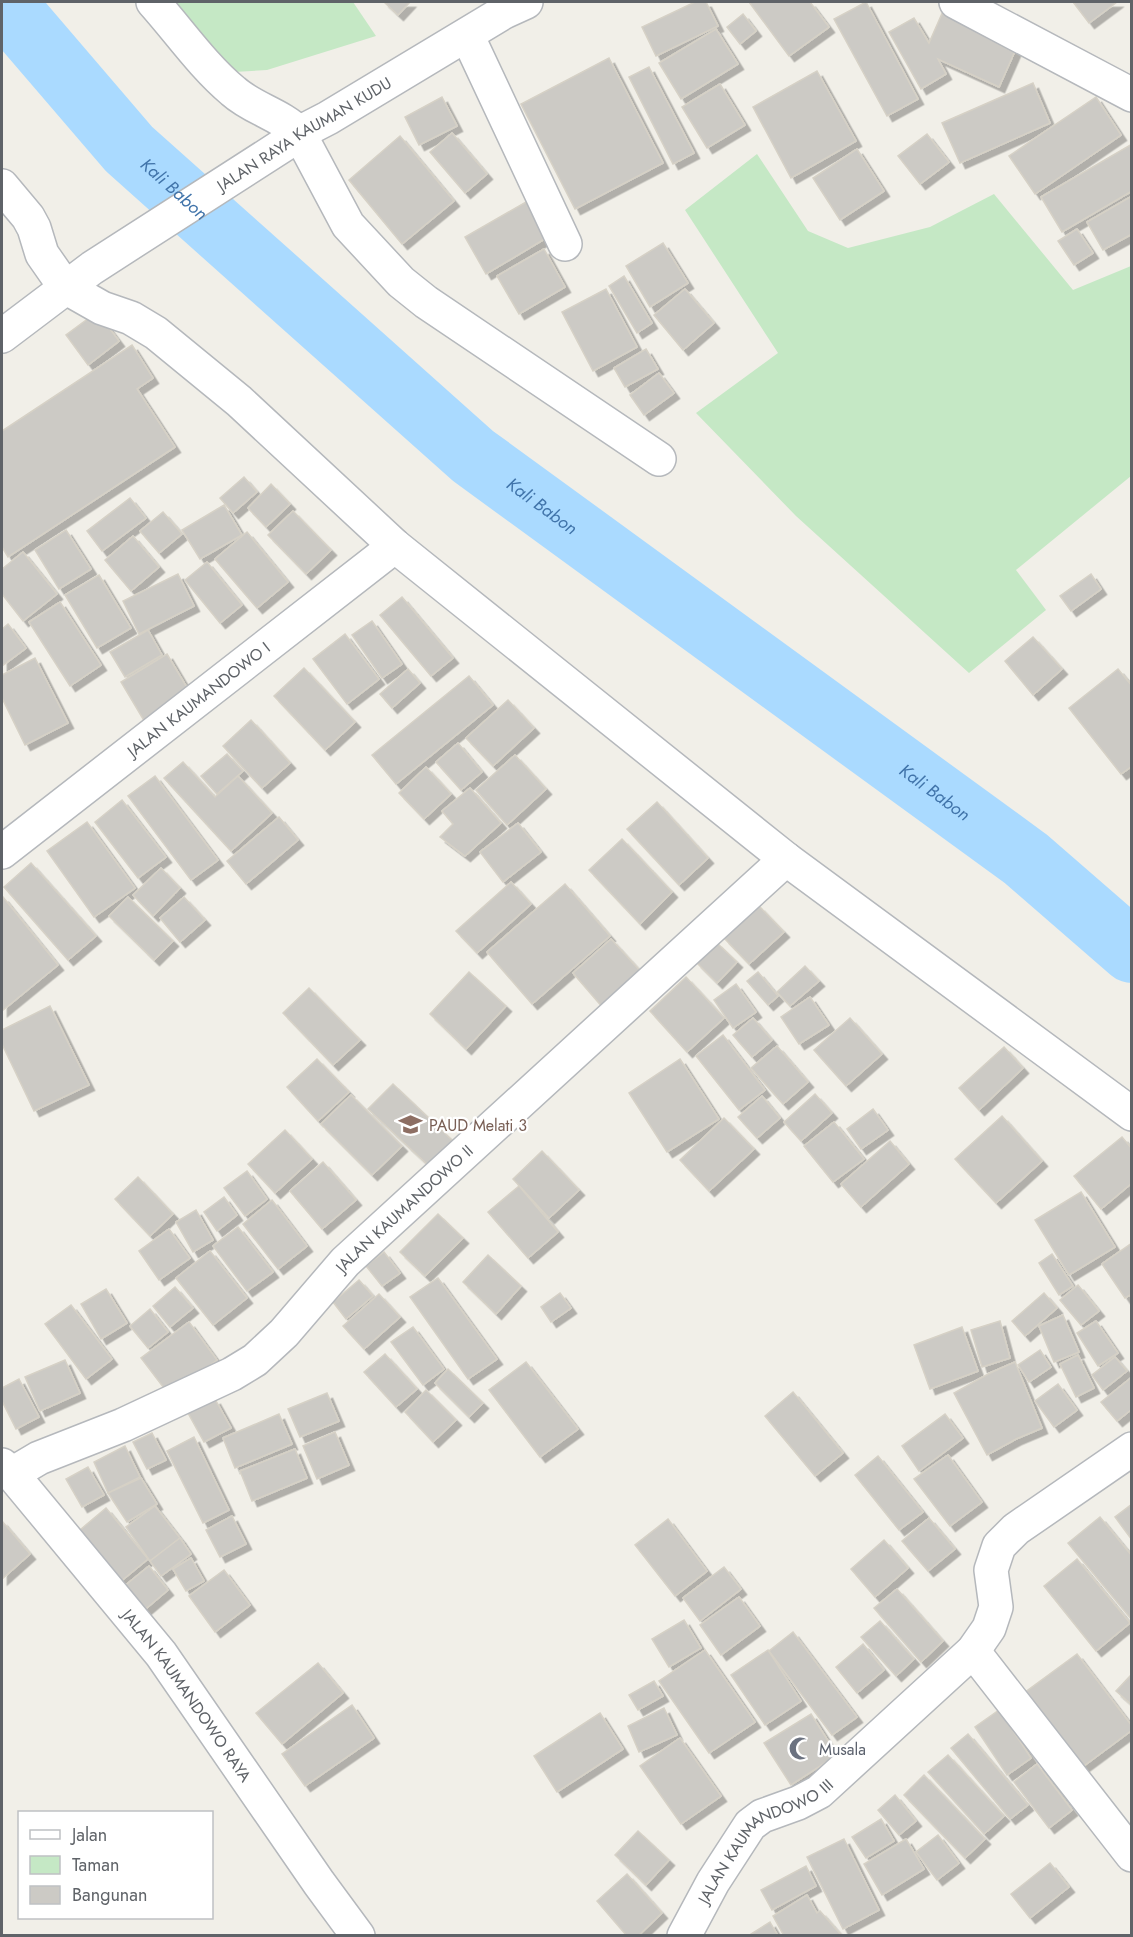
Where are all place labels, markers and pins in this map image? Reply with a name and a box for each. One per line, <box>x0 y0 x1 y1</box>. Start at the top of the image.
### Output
school or university icon: PAUD Melati 3 <box>398 1112 424 1138</box>
place label: PAUD Melati 3 <box>429 1114 527 1137</box>
mosque icon: Musala <box>788 1736 814 1762</box>
place label: Musala <box>819 1738 866 1761</box>

